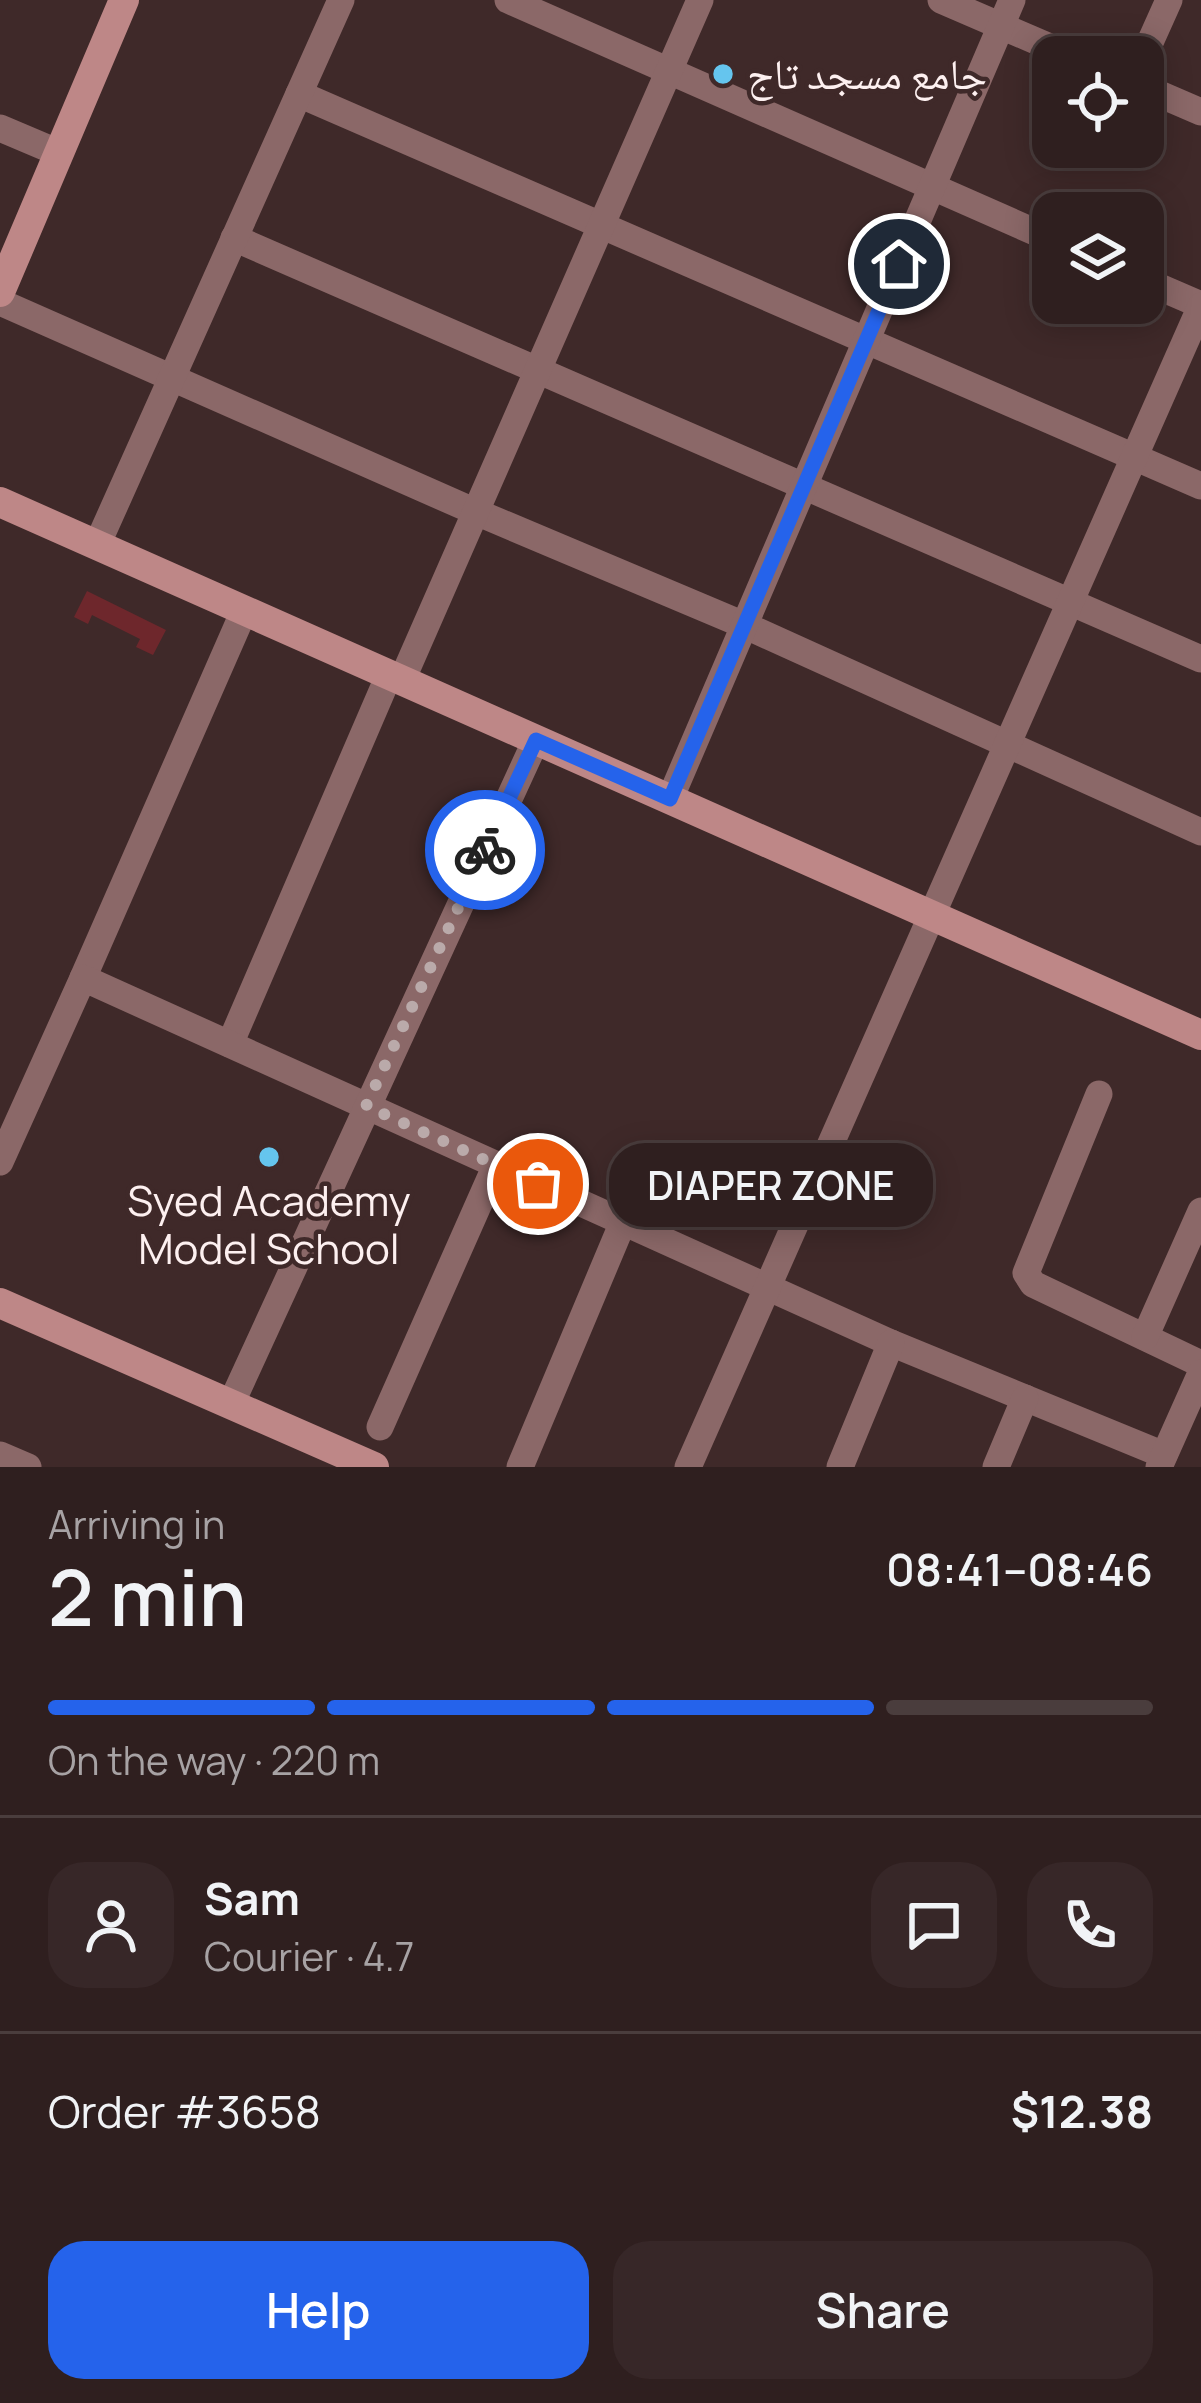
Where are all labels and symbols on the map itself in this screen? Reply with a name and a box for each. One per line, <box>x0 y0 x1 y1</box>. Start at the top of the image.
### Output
place label: جامع مسجد تاج <box>747 44 987 102</box>
marker: جامع مسجد تاج <box>710 61 736 87</box>
pin <box>848 213 950 315</box>
courier <box>425 790 545 910</box>
pin <box>487 1133 589 1235</box>
callout: DIAPER ZONE <box>610 1142 934 1226</box>
marker: Syed Academy Model School <box>256 1144 282 1170</box>
place label: Syed Academy Model School <box>127 1171 411 1277</box>

